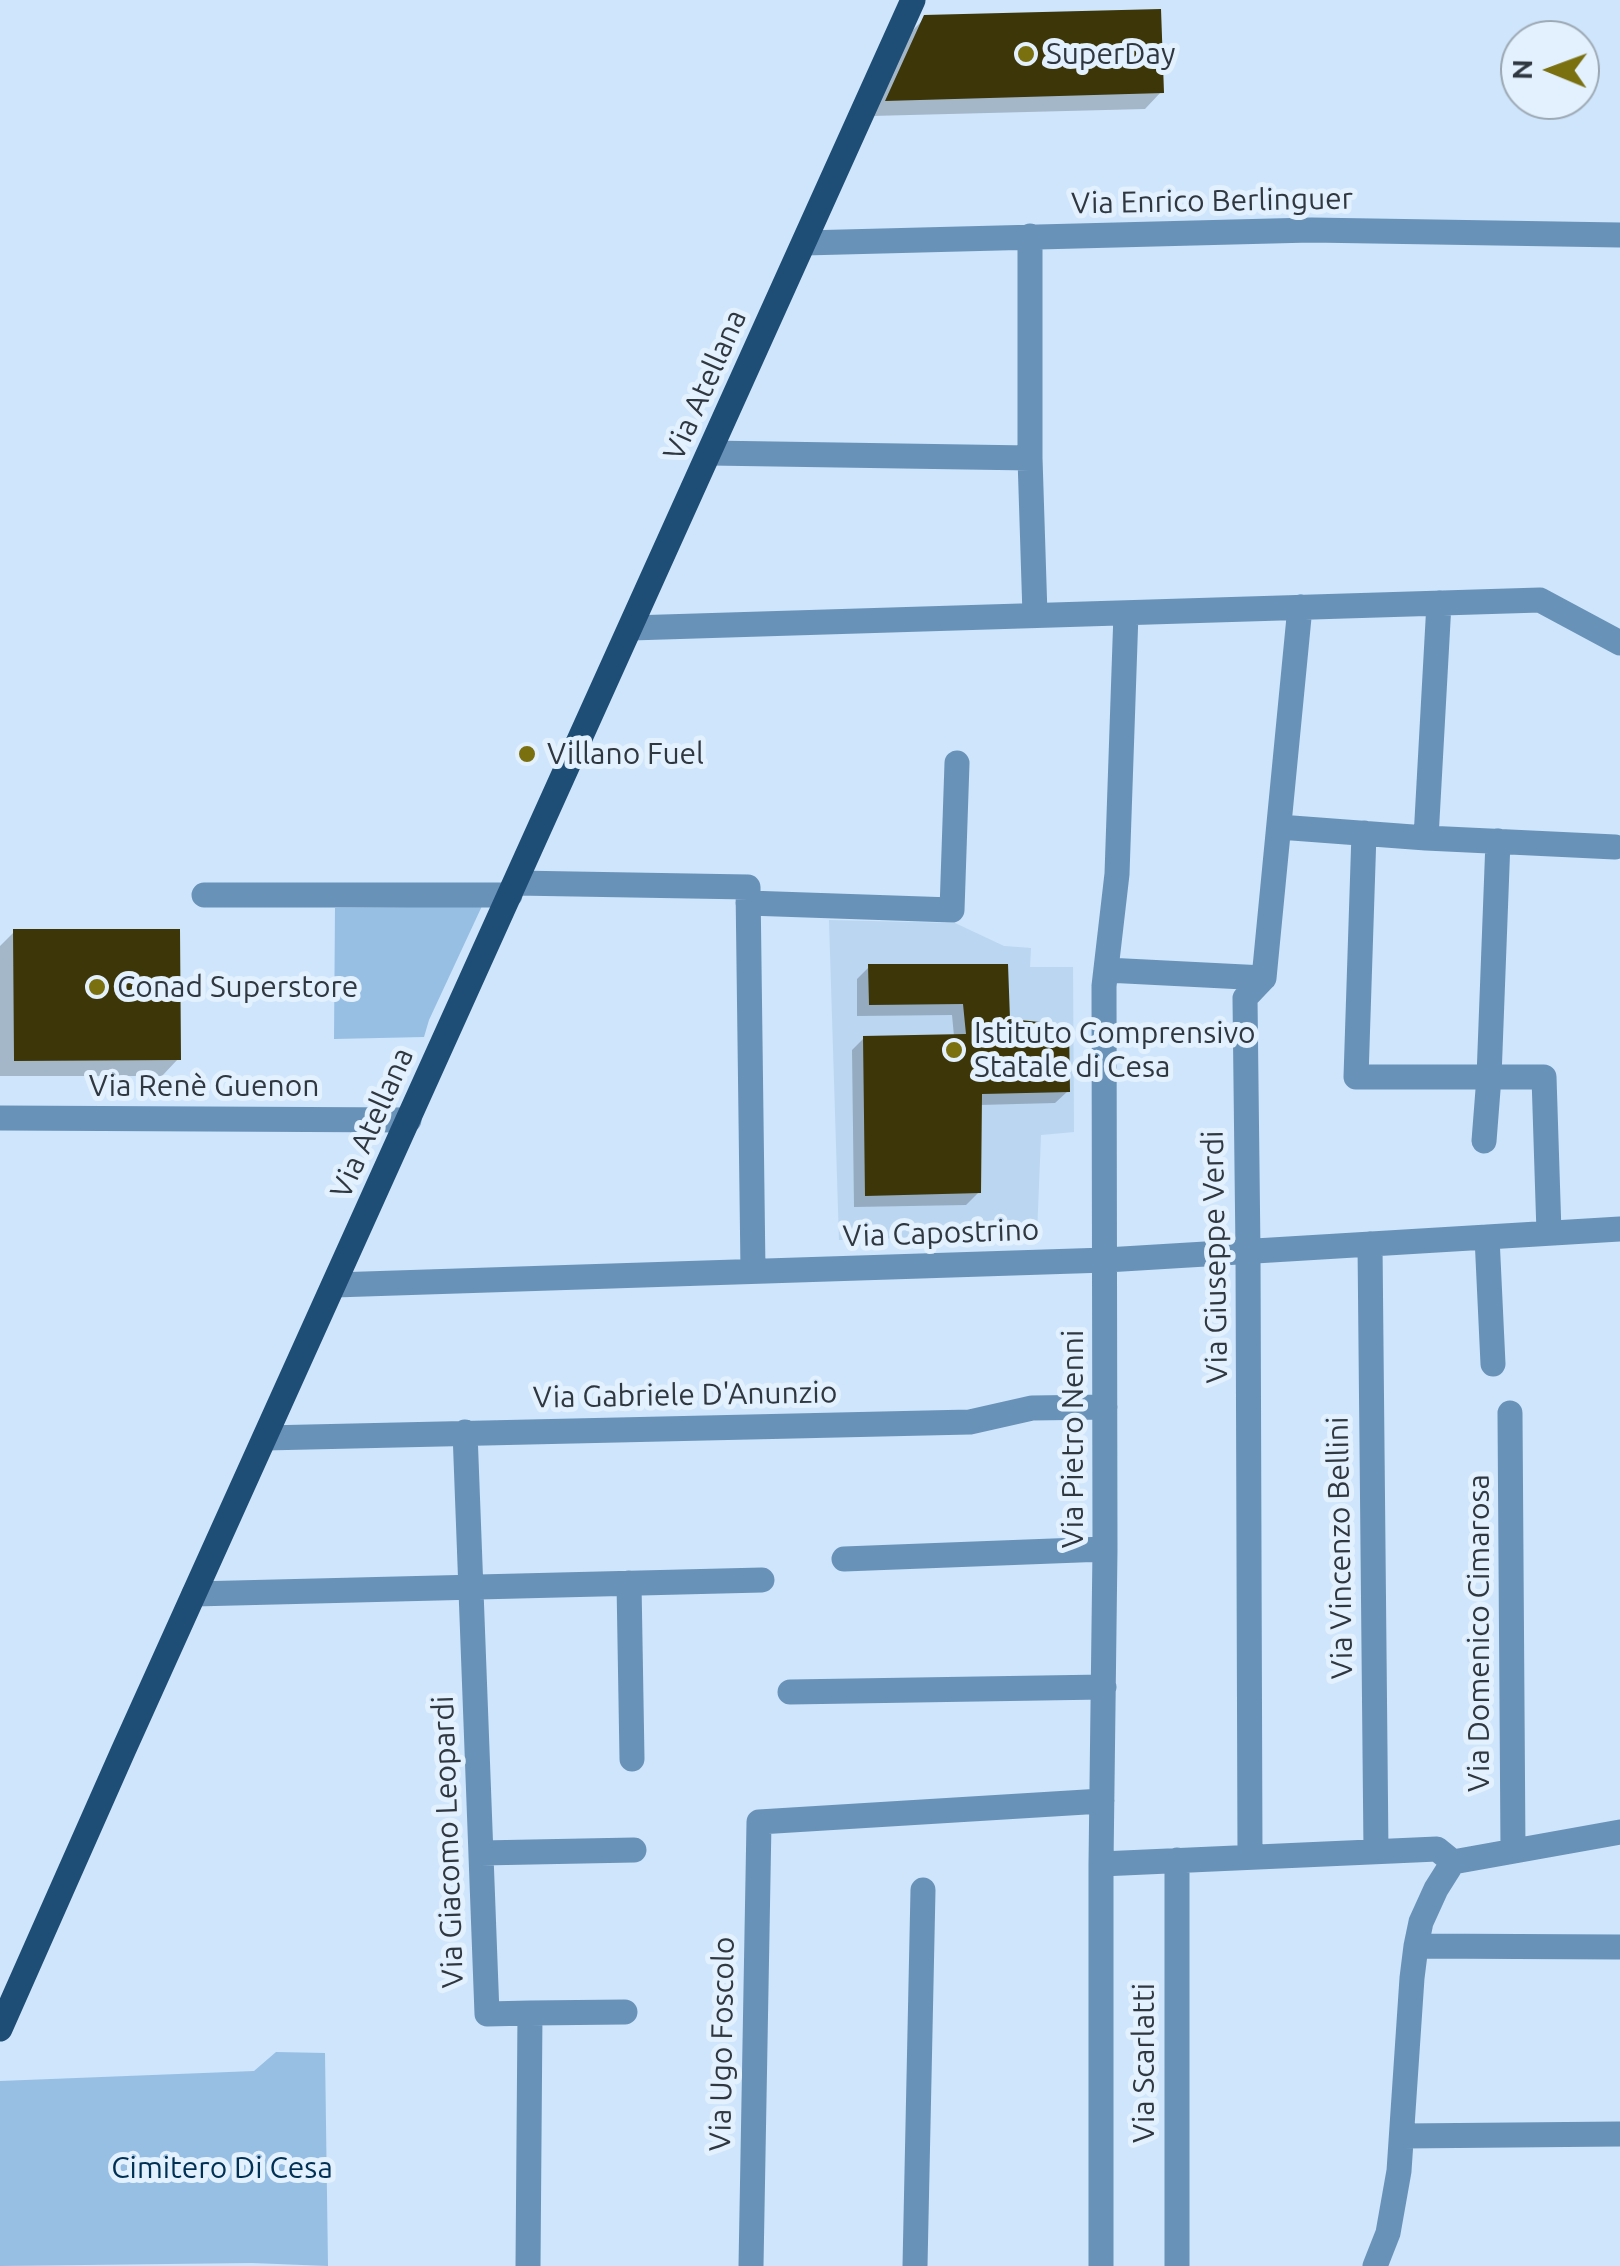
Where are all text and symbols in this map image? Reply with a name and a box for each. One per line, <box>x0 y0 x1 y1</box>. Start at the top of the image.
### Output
north arrow <box>1500 20 1600 120</box>
place label: SuperDay <box>1046 36 1175 72</box>
marker: SuperDay <box>1015 43 1037 65</box>
text: N <box>1506 59 1537 80</box>
street label: Via Enrico Berlinguer <box>1071 181 1353 221</box>
street label: Via Atellana <box>656 304 754 466</box>
place label: Villano Fuel <box>547 736 704 772</box>
marker: Villano Fuel <box>516 743 538 765</box>
place label: Conad Superstore <box>117 969 358 1005</box>
marker: Conad Superstore <box>86 976 108 998</box>
place label: Istituto Comprensivo Statale di Cesa <box>974 1015 1256 1086</box>
marker: Istituto Comprensivo Statale di Cesa <box>943 1039 965 1061</box>
street label: Via Atellana <box>323 1042 421 1204</box>
street label: Via Renè Guenon <box>89 1068 319 1104</box>
street label: Via Giuseppe Verdi <box>1195 1130 1235 1384</box>
street label: Via Capostrino <box>842 1212 1040 1254</box>
street label: Via Pietro Nenni <box>1055 1330 1091 1548</box>
street label: Via Gabriele D'Anunzio <box>532 1374 838 1416</box>
street label: Via Vincenzo Bellini <box>1320 1416 1360 1680</box>
street label: Via Domenico Cimarosa <box>1461 1474 1497 1792</box>
street label: Via Giacomo Leopardi <box>425 1695 471 1989</box>
street label: Via Ugo Foscolo <box>702 1936 742 2152</box>
street label: Via Scarlatti <box>1126 1983 1162 2143</box>
park label: Cimitero Di Cesa <box>111 2150 333 2186</box>

